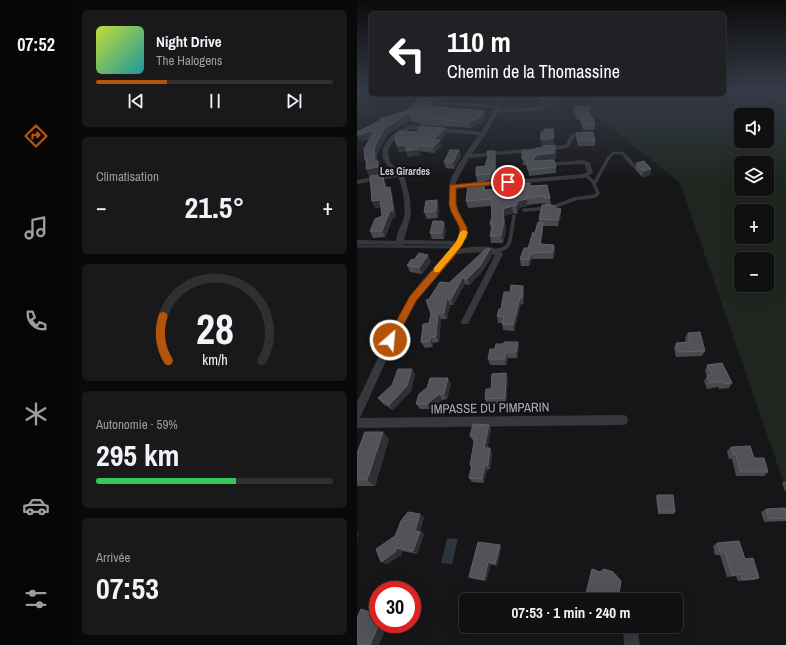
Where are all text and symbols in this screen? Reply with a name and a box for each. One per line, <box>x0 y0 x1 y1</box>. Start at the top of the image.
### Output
text: 110 m <box>447 23 511 61</box>
icon: left <box>381 28 433 80</box>
text: Night Drive <box>156 31 222 52</box>
text: 07:52 <box>17 32 55 57</box>
text: The Halogens <box>156 52 222 69</box>
text: Chemin de la Thomassine <box>447 59 620 84</box>
icon: previous <box>125 90 147 112</box>
icon: pause <box>204 90 226 112</box>
icon: next <box>283 90 305 112</box>
map controls <box>734 108 774 292</box>
button: sound <box>734 108 774 148</box>
icon: directions <box>22 122 50 150</box>
button: layers <box>734 156 774 196</box>
district label: Les Girardes <box>380 165 431 178</box>
pin <box>491 165 525 199</box>
text: Climatisation <box>96 168 159 185</box>
icon: arrive <box>497 171 519 193</box>
text: 21.5° <box>185 187 244 227</box>
text: − <box>96 192 107 222</box>
text: + <box>322 192 333 222</box>
button: + <box>734 204 774 244</box>
icon: music <box>22 214 50 242</box>
button: − <box>734 252 774 292</box>
text: 28 <box>196 300 233 356</box>
icon: phone <box>22 307 50 335</box>
position arrow <box>369 319 411 361</box>
text: km/h <box>202 349 227 368</box>
street label: IMPASSE DU PIMPARIN <box>431 398 549 418</box>
icon: climate <box>22 400 50 428</box>
text: Autonomie · 59% <box>96 416 178 433</box>
text: 295 km <box>96 435 179 475</box>
icon: car <box>22 492 50 520</box>
text: Arrivée <box>96 549 130 566</box>
text: 07:53 <box>96 568 159 608</box>
speed limit sign: 30 <box>369 581 421 633</box>
icon: filters <box>22 585 50 613</box>
text: 07:53 · 1 min · 240 m <box>512 602 630 623</box>

